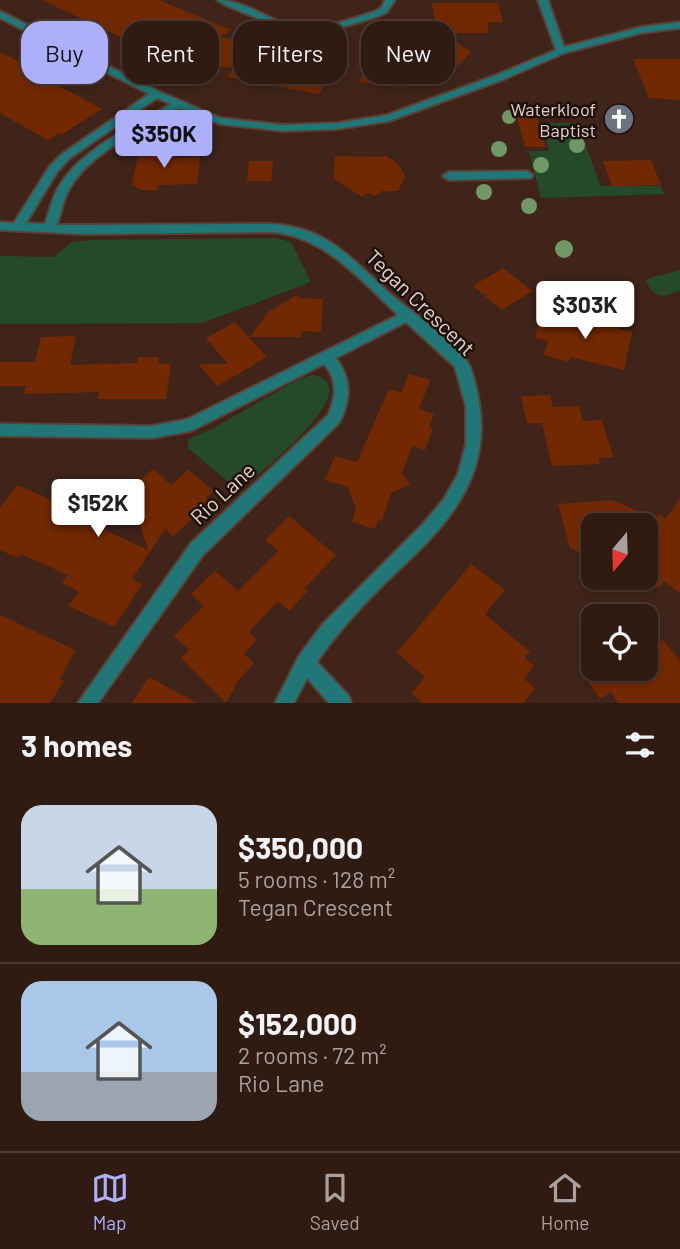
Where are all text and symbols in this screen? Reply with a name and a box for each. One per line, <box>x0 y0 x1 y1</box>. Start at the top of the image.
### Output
chip: Buy <box>21 21 108 84</box>
chip: Rent <box>122 21 219 84</box>
chip: Filters <box>233 21 347 84</box>
chip: New <box>361 21 455 84</box>
place label: Waterkloof Baptist <box>510 98 596 141</box>
church icon: Waterkloof Baptist <box>602 102 636 136</box>
pin: $350K <box>115 110 213 170</box>
text: $350K <box>131 119 197 147</box>
street label: Tegan Crescent <box>361 244 481 360</box>
pin: $303K <box>536 282 634 341</box>
text: $303K <box>552 290 618 318</box>
street label: Rio Lane <box>185 457 259 529</box>
pin: $152K <box>49 480 147 539</box>
text: $152K <box>68 488 128 516</box>
north arrow <box>581 513 658 590</box>
map controls <box>581 513 658 681</box>
button: locate <box>581 604 658 681</box>
icon: filters <box>621 726 659 764</box>
text: 3 homes <box>21 727 132 763</box>
text: $350,000 <box>238 829 363 865</box>
icon: home <box>77 833 161 917</box>
text: 5 rooms · 128 m² <box>238 865 395 893</box>
text: Tegan Crescent <box>238 893 393 921</box>
text: $152,000 <box>238 1005 357 1041</box>
icon: home <box>77 1009 161 1093</box>
text: 2 rooms · 72 m² <box>238 1041 387 1069</box>
text: Rio Lane <box>238 1069 324 1097</box>
tab: Map <box>91 1169 129 1234</box>
tab: Saved <box>310 1169 360 1234</box>
tab: Home <box>541 1169 589 1234</box>

